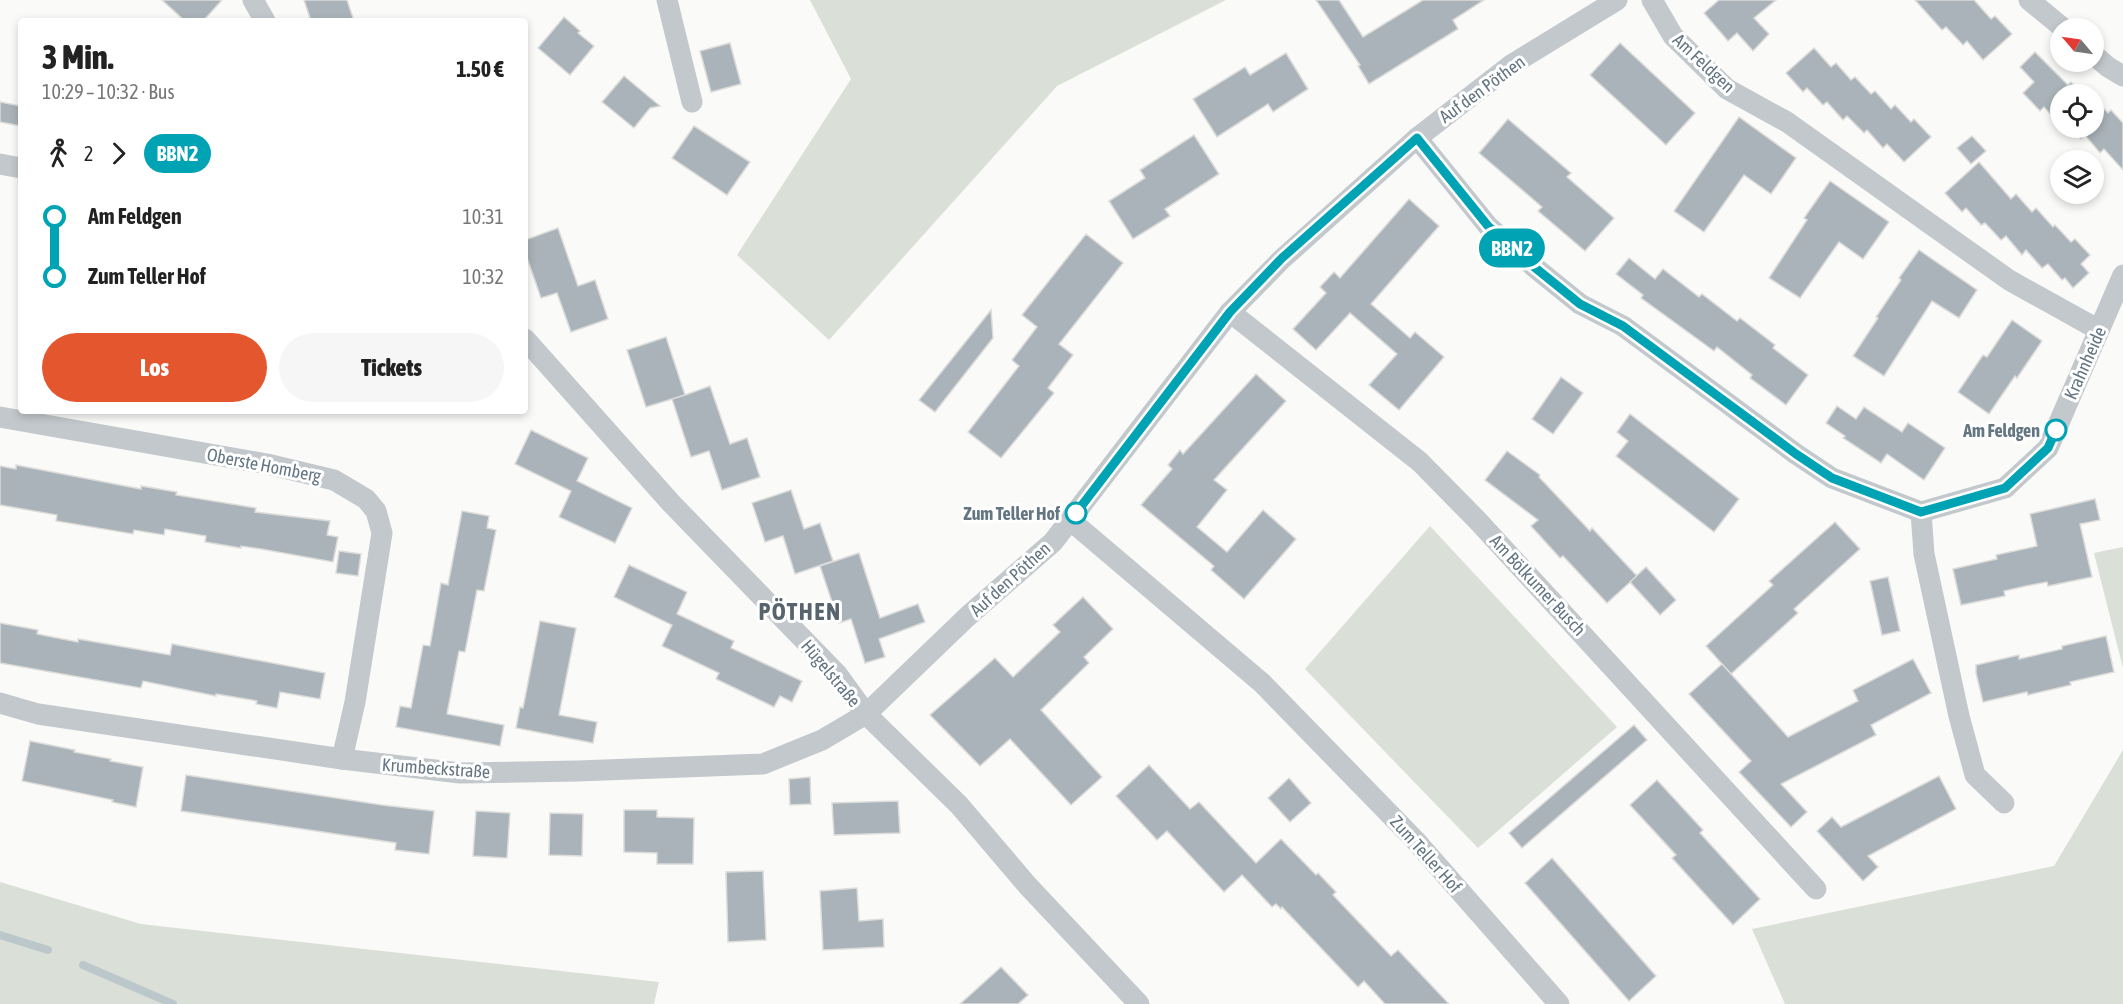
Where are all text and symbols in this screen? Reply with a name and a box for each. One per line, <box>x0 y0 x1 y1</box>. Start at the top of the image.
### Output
north arrow <box>2050 18 2104 72</box>
map controls <box>2050 18 2104 204</box>
street label: Am Feldgen <box>1669 29 1739 97</box>
text: 3 Min. <box>42 38 114 76</box>
street label: Auf den Pöthen <box>1435 51 1529 127</box>
text: 1.50 € <box>456 56 504 82</box>
text: 10:29 – 10:32 · Bus <box>42 80 175 103</box>
button: locate <box>2050 84 2104 138</box>
icon: walk <box>42 137 75 170</box>
icon: forward <box>102 137 135 170</box>
text: BBN2 <box>156 141 199 165</box>
text: 2 <box>84 142 93 165</box>
button: layers <box>2050 150 2104 204</box>
text: Am Feldgen <box>88 203 182 229</box>
text: 10:31 <box>462 205 504 228</box>
line badge: BBN2 <box>1470 228 1554 268</box>
text: BBN2 <box>1491 236 1533 260</box>
text: Zum Teller Hof <box>88 263 206 289</box>
text: 10:32 <box>462 265 504 288</box>
street label: Krahnheide <box>2060 323 2110 403</box>
button: Los <box>42 333 267 402</box>
button: Tickets <box>279 333 504 402</box>
marker: Am Feldgen <box>2045 419 2067 441</box>
place label: Am Feldgen <box>1962 420 2040 441</box>
street label: Oberste Homberg <box>205 444 323 486</box>
marker: Zum Teller Hof <box>1065 502 1087 524</box>
place label: Zum Teller Hof <box>964 503 1061 524</box>
street label: Am Bölkumer Busch <box>1486 530 1590 640</box>
street label: Auf den Pöthen <box>966 537 1054 621</box>
district label: PÖTHEN <box>758 598 842 625</box>
street label: Hügelstraße <box>797 635 865 711</box>
street label: Krumbeckstraße <box>381 754 491 782</box>
street label: Zum Teller Hof <box>1386 811 1466 897</box>

